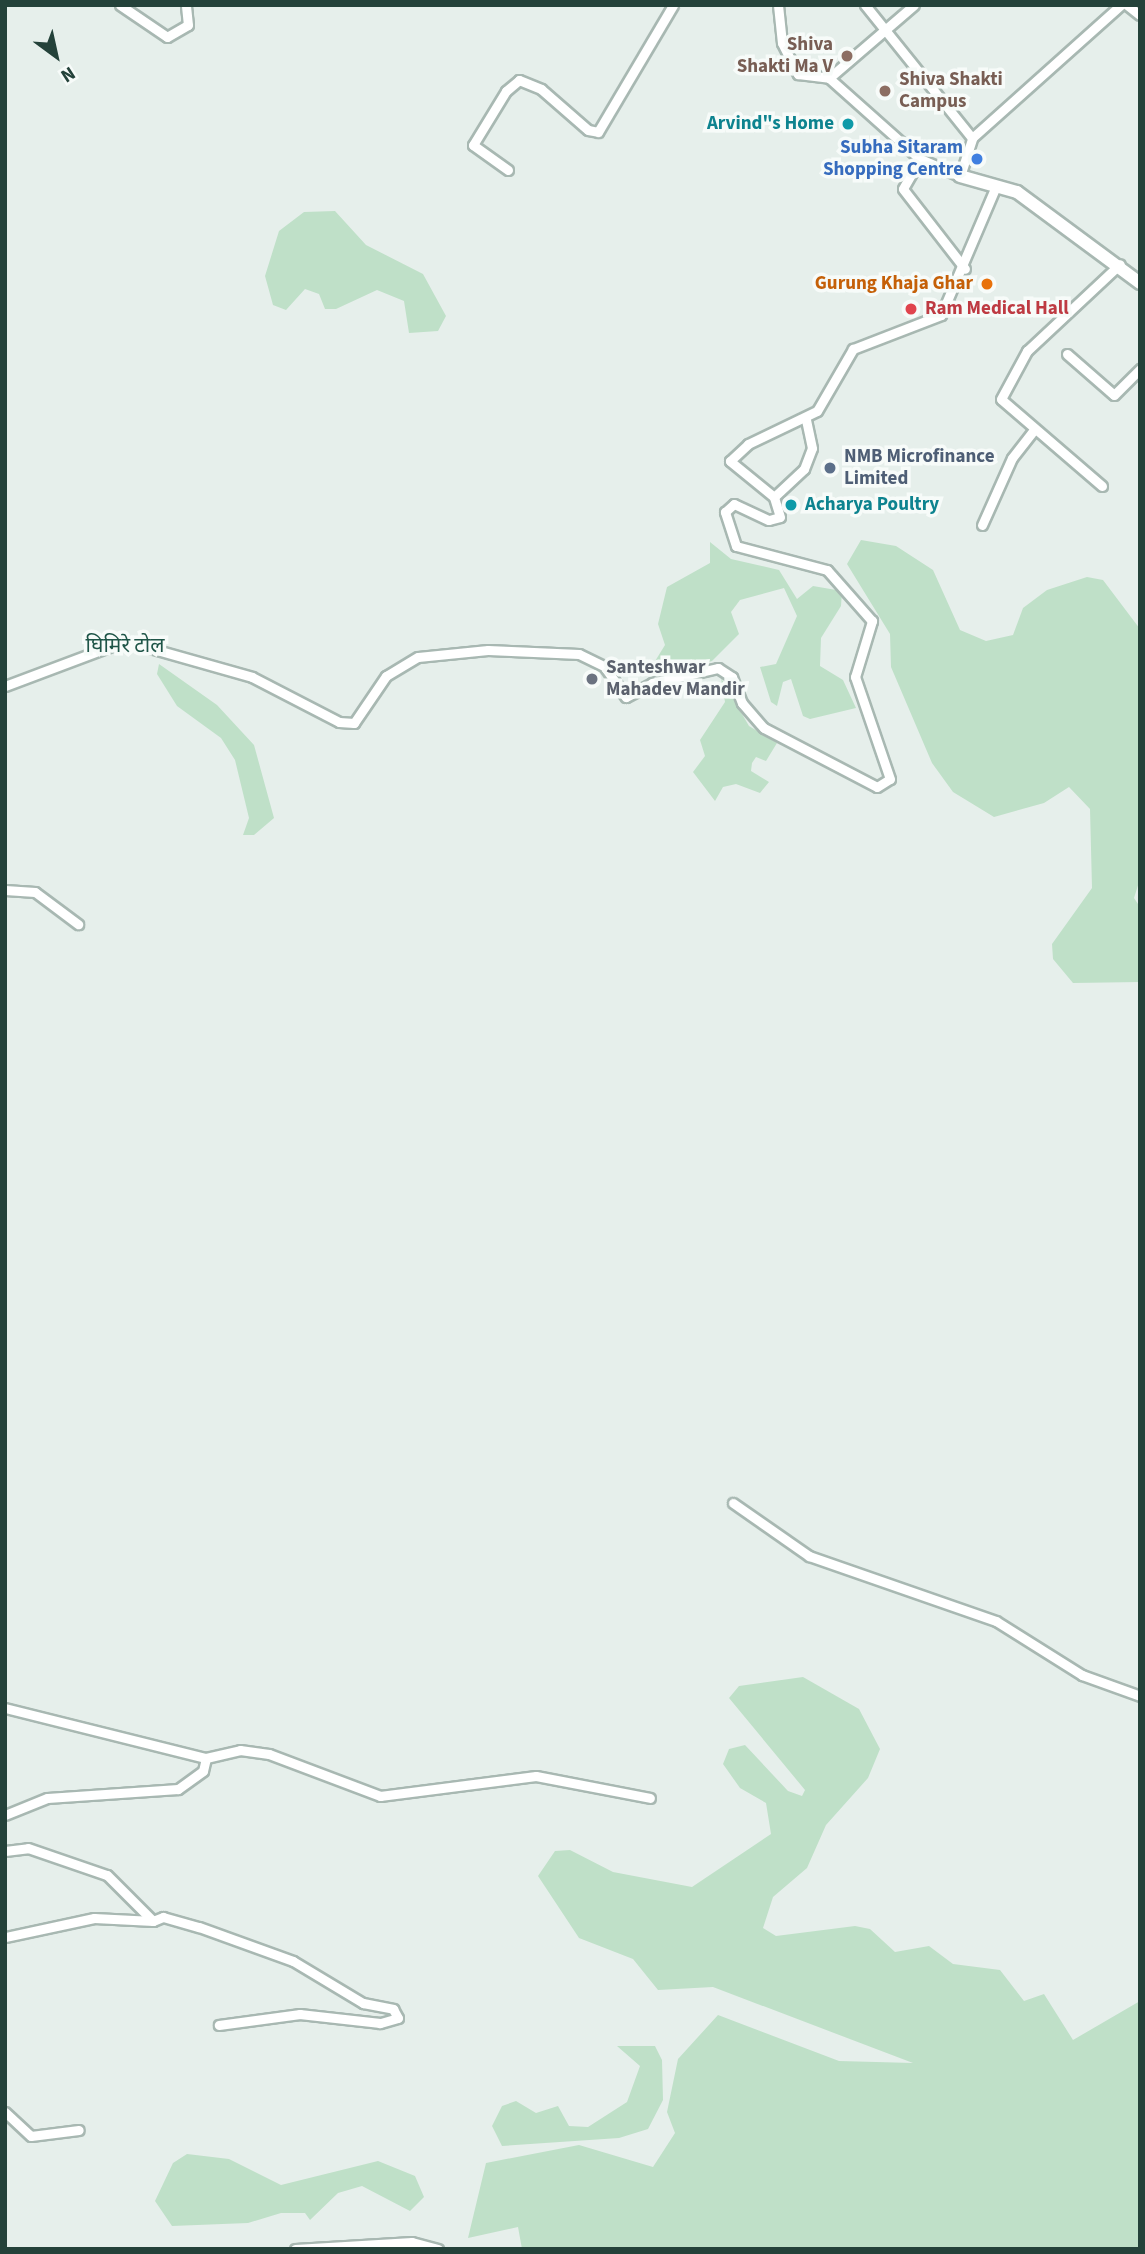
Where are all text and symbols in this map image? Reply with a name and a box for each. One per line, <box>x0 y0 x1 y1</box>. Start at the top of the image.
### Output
north arrow <box>21 21 91 91</box>
place label: Shiva Shakti Ma V <box>737 34 833 78</box>
marker: Shiva Shakti Ma V <box>839 48 855 64</box>
text: N <box>55 59 80 89</box>
place label: Shiva Shakti Campus <box>899 69 1003 113</box>
marker: Shiva Shakti Campus <box>877 83 893 99</box>
place label: Arvind"s Home <box>707 113 834 135</box>
marker: Arvind"s Home <box>840 116 856 132</box>
place label: Subha Sitaram Shopping Centre <box>823 137 963 181</box>
marker: Subha Sitaram Shopping Centre <box>969 151 985 167</box>
place label: Gurung Khaja Ghar <box>815 273 973 295</box>
marker: Gurung Khaja Ghar <box>979 276 995 292</box>
place label: Ram Medical Hall <box>925 298 1069 320</box>
marker: Ram Medical Hall <box>903 301 919 317</box>
place label: NMB Microfinance Limited <box>844 446 995 490</box>
marker: NMB Microfinance Limited <box>822 460 838 476</box>
place label: Acharya Poultry <box>805 494 939 516</box>
marker: Acharya Poultry <box>783 497 799 513</box>
district label: घिमिरे टोल <box>86 632 164 658</box>
place label: Santeshwar Mahadev Mandir <box>606 657 745 701</box>
marker: Santeshwar Mahadev Mandir <box>584 671 600 687</box>

